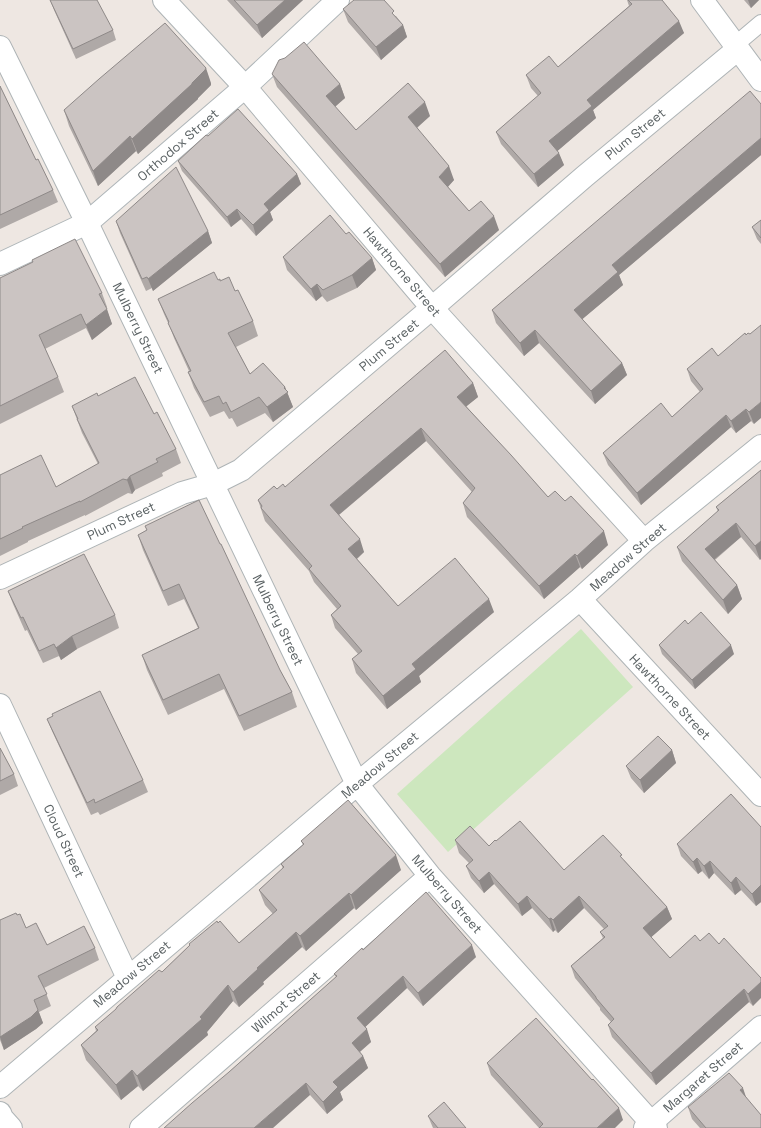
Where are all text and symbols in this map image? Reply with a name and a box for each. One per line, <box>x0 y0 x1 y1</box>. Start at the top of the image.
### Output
street label: Plum Street <box>601 104 669 164</box>
street label: Orthodox Street <box>134 105 222 185</box>
street label: Hawthorne Street <box>360 224 444 320</box>
street label: Mulberry Street <box>109 280 167 376</box>
street label: Plum Street <box>355 315 423 375</box>
street label: Plum Street <box>84 498 158 544</box>
street label: Meadow Street <box>586 519 670 595</box>
street label: Mulberry Street <box>249 572 307 668</box>
street label: Hawthorne Street <box>626 650 714 744</box>
street label: Meadow Street <box>338 728 422 802</box>
street label: Cloud Street <box>40 802 88 880</box>
street label: Mulberry Street <box>408 851 486 937</box>
street label: Meadow Street <box>90 937 174 1011</box>
street label: Wilmot Street <box>248 967 324 1037</box>
street label: Margaret Street <box>660 1038 746 1116</box>

